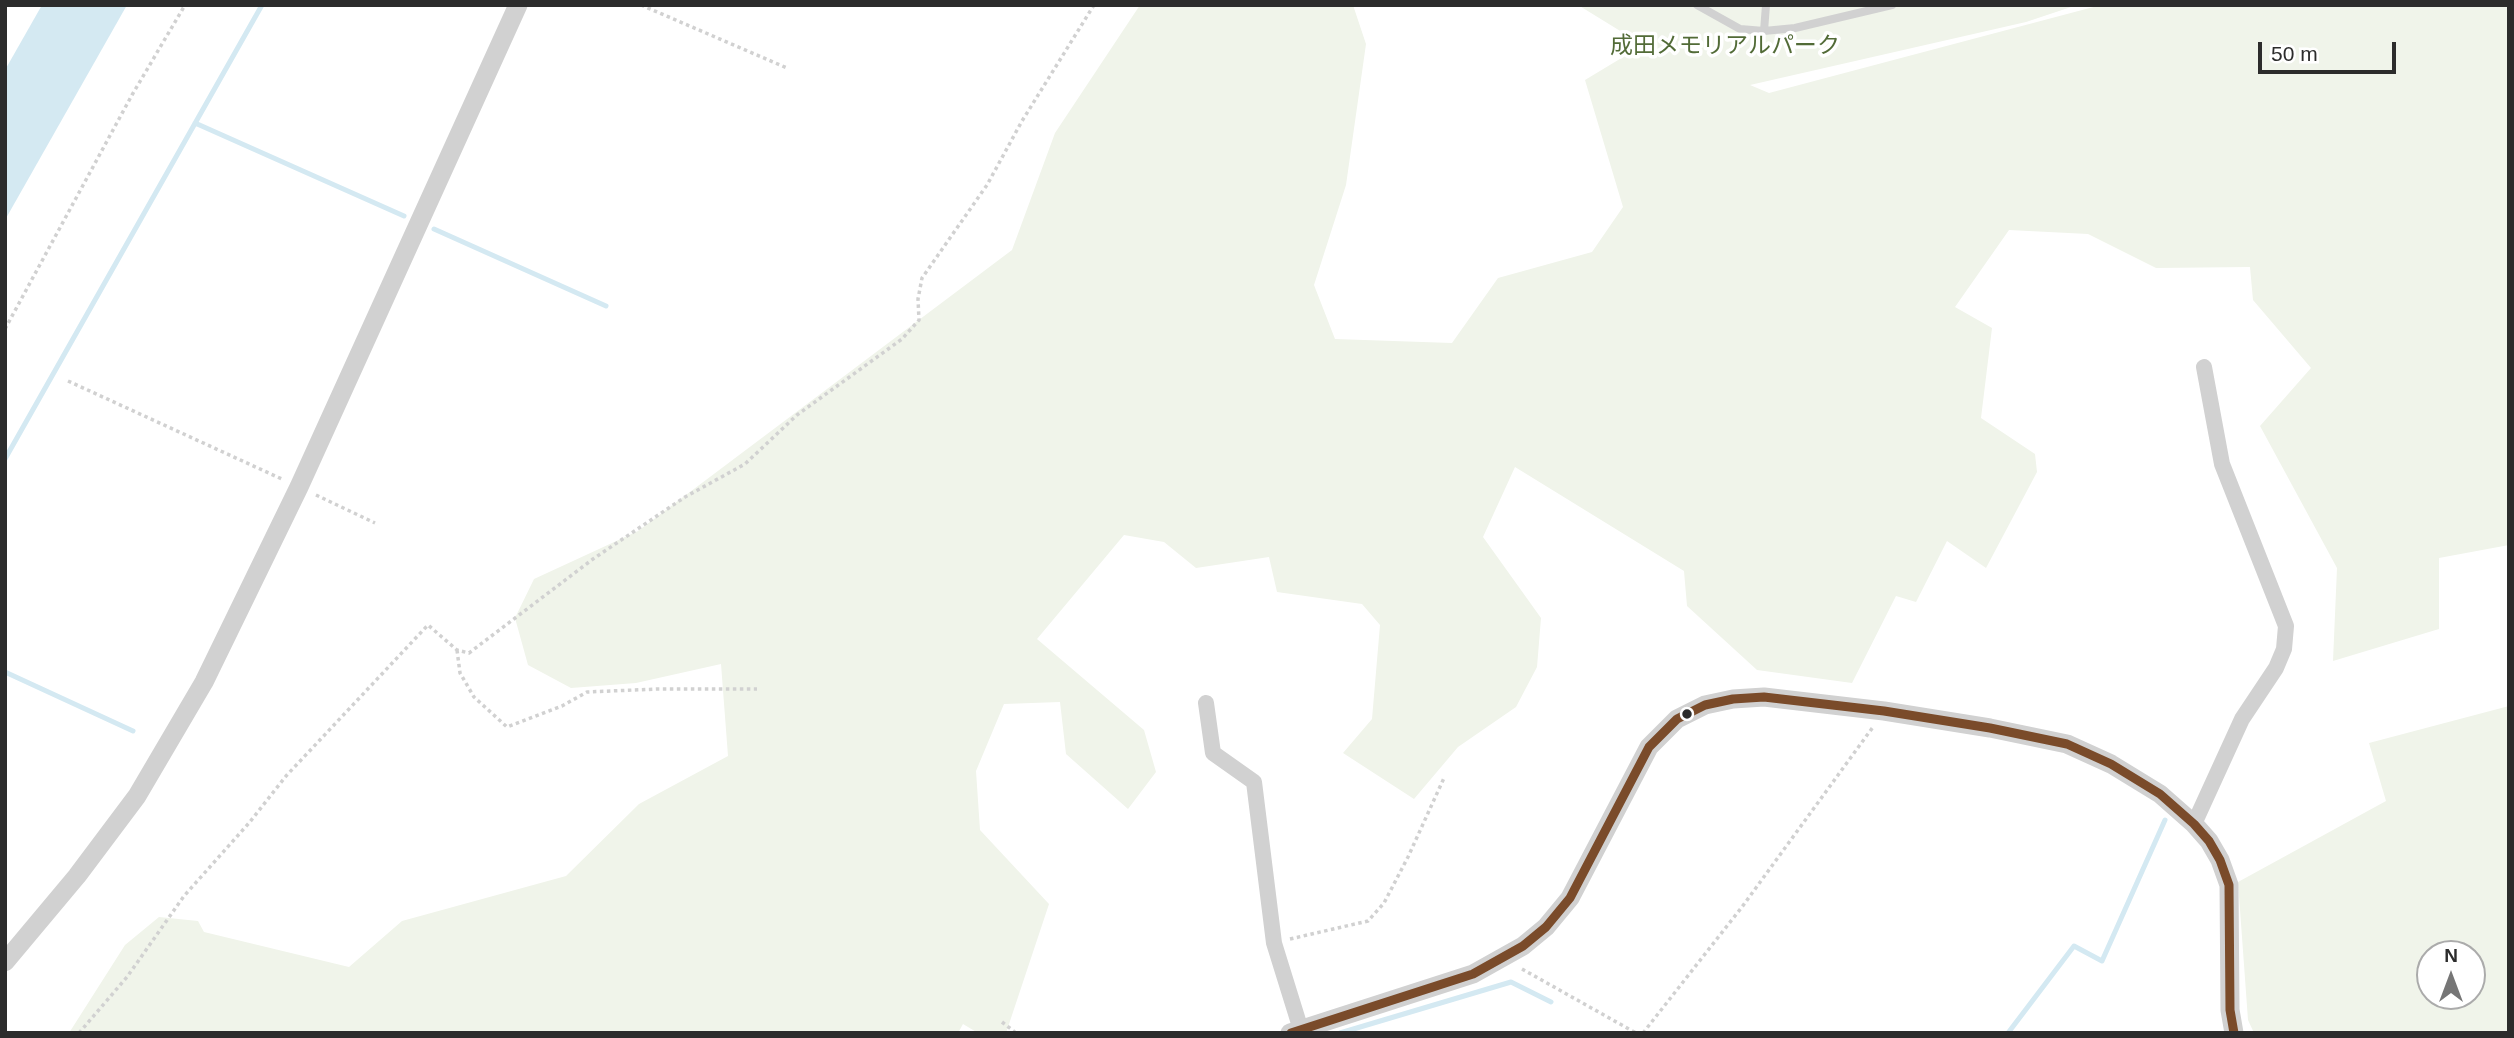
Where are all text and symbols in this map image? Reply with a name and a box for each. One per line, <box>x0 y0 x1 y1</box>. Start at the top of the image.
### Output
scale bar <box>2262 28 2400 72</box>
park label: 成田メモリアルパーク <box>1610 33 1840 61</box>
text: 50 m <box>2271 42 2318 65</box>
unlabelled marker <box>1680 707 1694 721</box>
north arrow <box>2416 940 2486 1010</box>
text: N <box>2444 945 2458 966</box>

